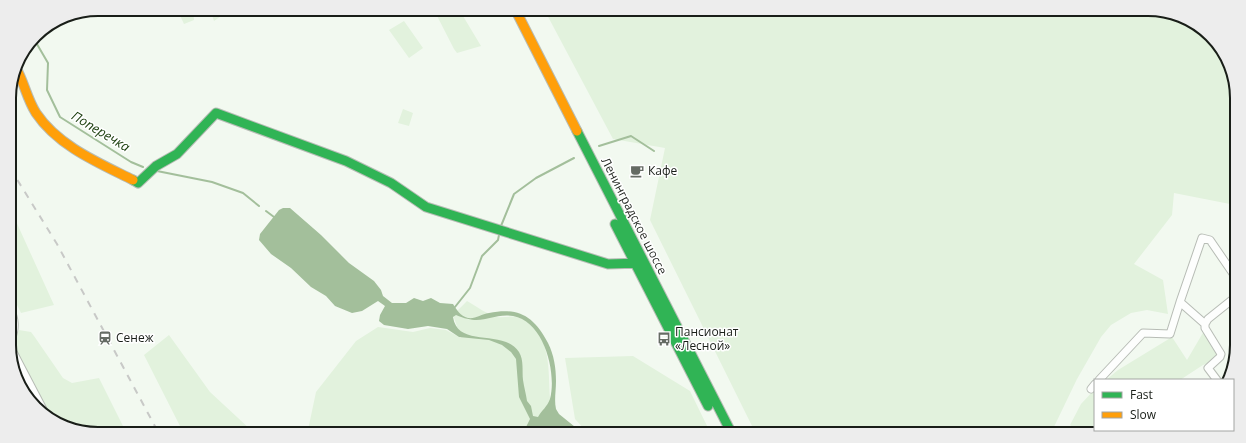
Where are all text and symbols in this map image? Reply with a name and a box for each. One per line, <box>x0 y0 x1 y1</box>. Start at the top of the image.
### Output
water label: Поперечка <box>69 107 134 156</box>
street label: Ленинградское шоссе <box>598 154 671 277</box>
place label: Кафе <box>648 162 678 179</box>
cafe icon: Кафе <box>629 163 645 179</box>
place label: Пансионат «Лесной» <box>675 323 739 354</box>
place label: Сенеж <box>116 329 154 346</box>
station icon: Сенеж <box>97 330 113 346</box>
bus stop icon: Пансионат «Лесной» <box>656 331 672 347</box>
legend <box>1094 379 1234 431</box>
text: Fast <box>1130 386 1153 403</box>
text: Slow <box>1130 406 1157 423</box>

